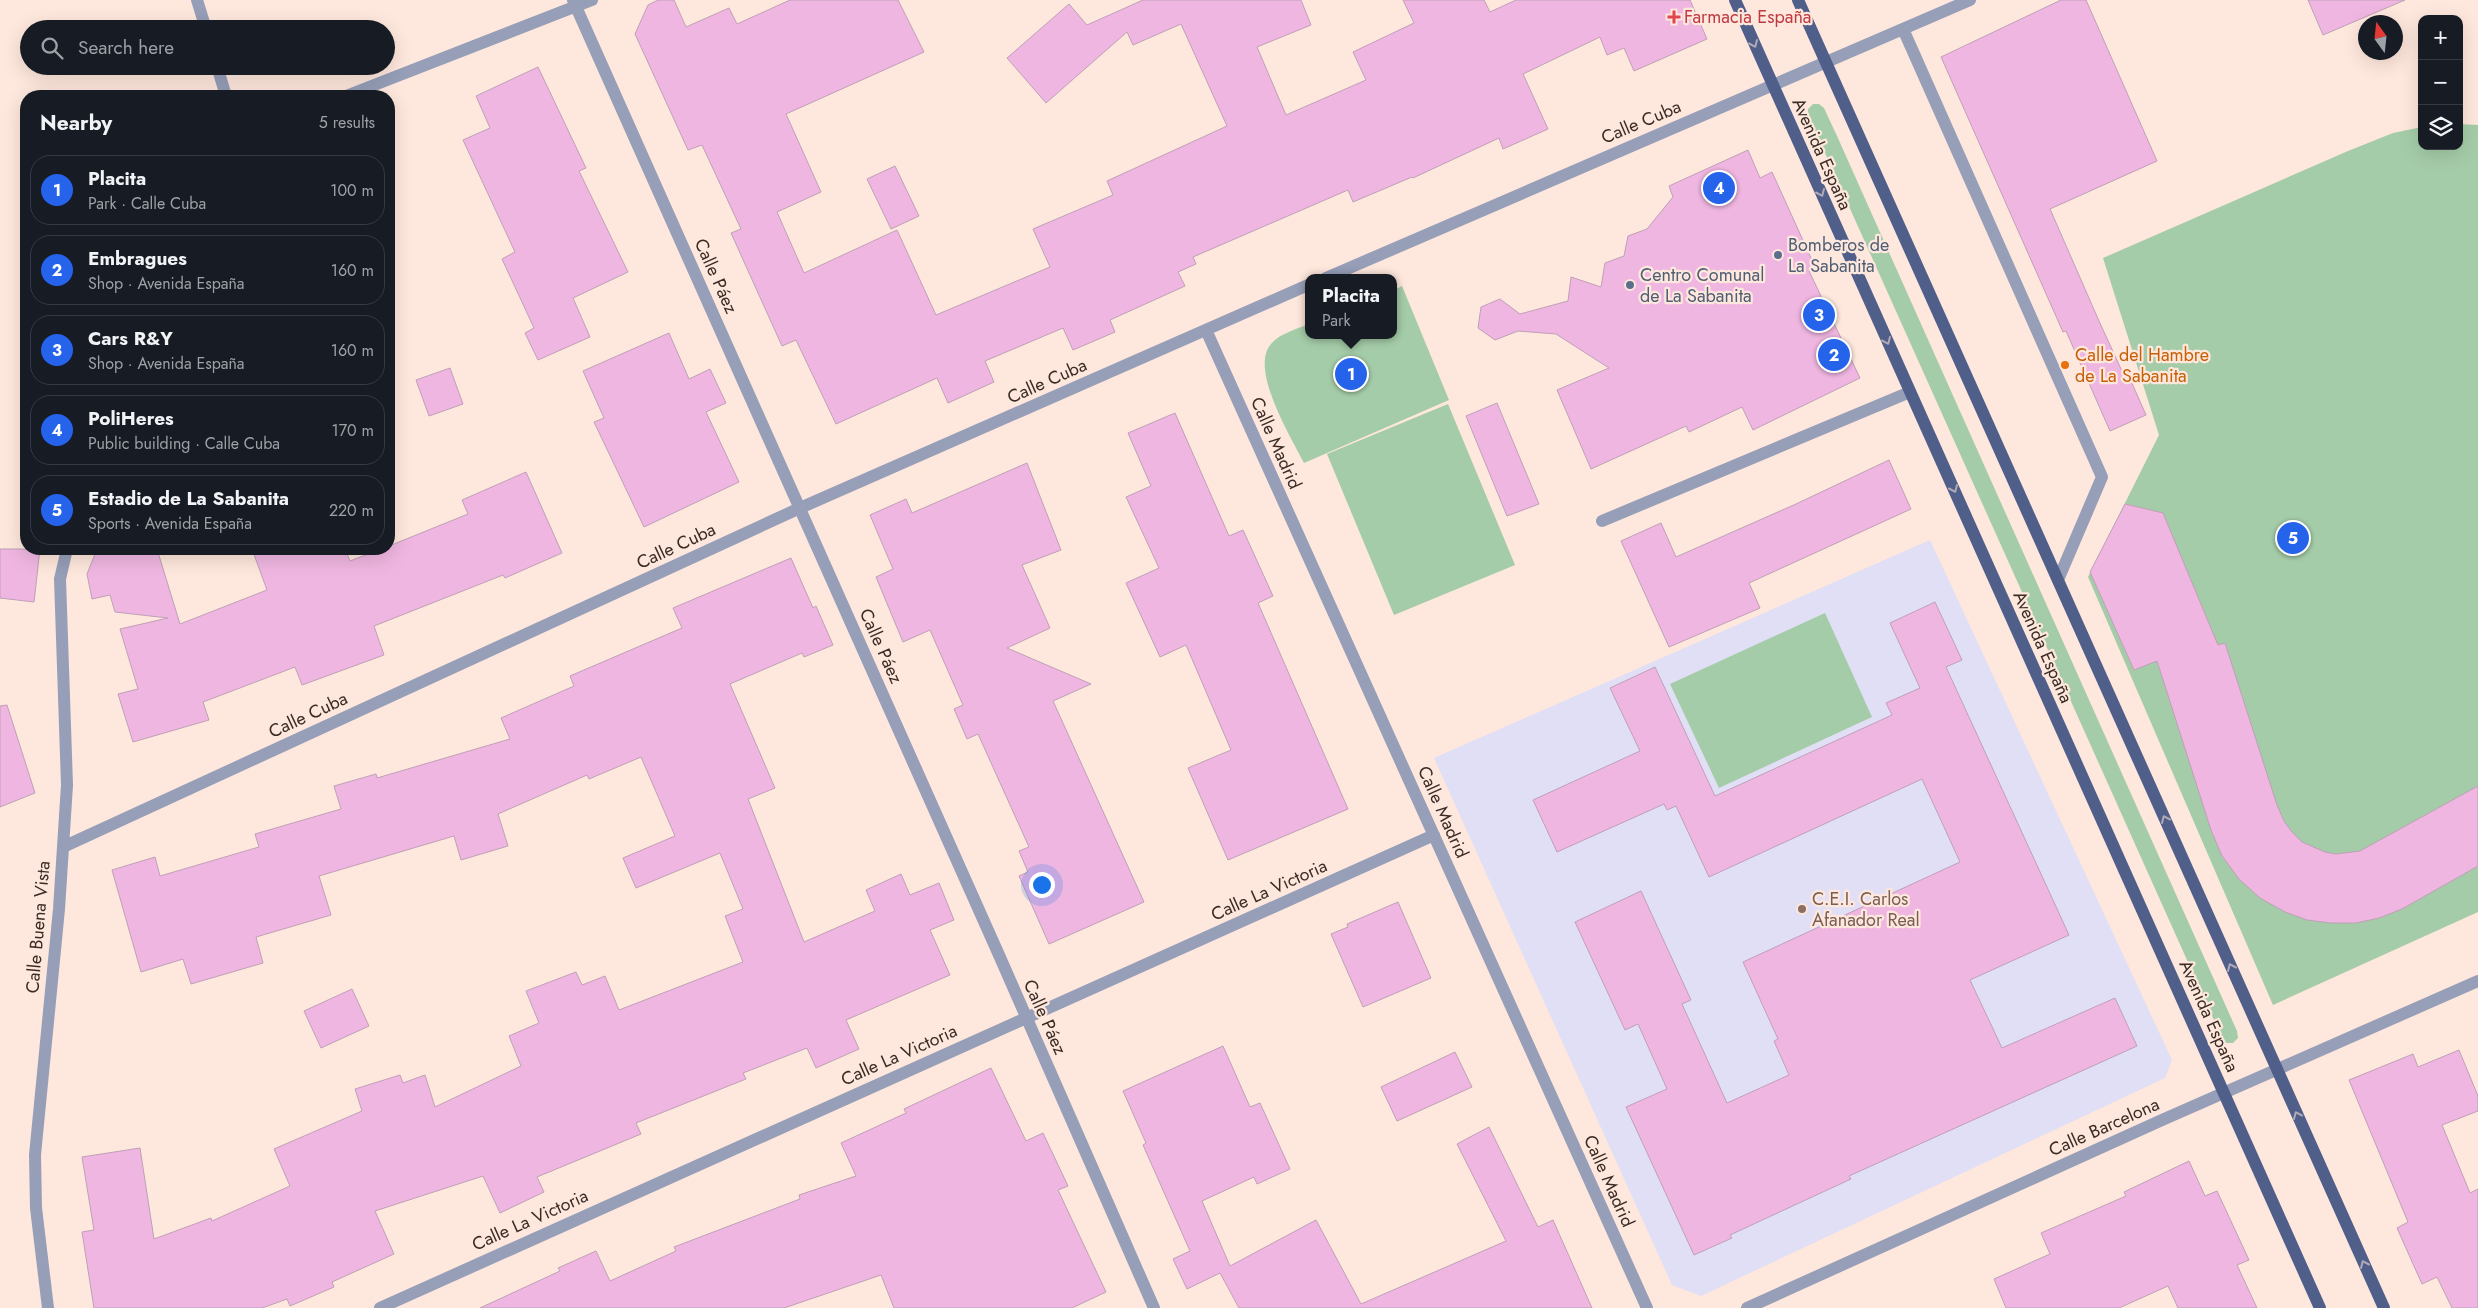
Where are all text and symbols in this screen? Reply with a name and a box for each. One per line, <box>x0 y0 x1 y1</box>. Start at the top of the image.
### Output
place label: Farmacia España <box>1684 4 1812 30</box>
marker: Farmacia España <box>1668 11 1680 23</box>
north arrow <box>2358 15 2403 60</box>
map controls <box>2418 15 2463 150</box>
button: + <box>2418 15 2463 60</box>
search box <box>20 20 395 75</box>
icon: search <box>38 34 66 62</box>
text: Search here <box>78 34 174 61</box>
one-way arrow <box>1748 39 1758 48</box>
button: − <box>2418 60 2463 105</box>
street label: Calle Cuba <box>1597 93 1685 151</box>
street label: Avenida España <box>1786 94 1858 214</box>
button: layers <box>2418 105 2463 150</box>
text: Nearby <box>40 108 112 138</box>
text: 5 results <box>319 111 375 134</box>
text: Placita <box>88 165 146 192</box>
pin: 4 <box>1703 169 1735 207</box>
text: 1 <box>53 179 61 202</box>
text: 100 m <box>330 179 374 202</box>
one-way arrow <box>1814 188 1825 197</box>
text: Park · Calle Cuba <box>88 192 206 215</box>
place label: Bomberos de La Sabanita <box>1788 232 1889 279</box>
street label: Calle Páez <box>688 234 744 318</box>
text: Embragues <box>88 245 187 272</box>
marker: Bomberos de La Sabanita <box>1772 249 1784 261</box>
text: 2 <box>52 259 62 282</box>
text: 160 m <box>331 259 374 282</box>
place label: Centro Comunal de La Sabanita <box>1640 262 1764 309</box>
text: Shop · Avenida España <box>88 272 245 295</box>
popup <box>1305 274 1397 339</box>
marker: Centro Comunal de La Sabanita <box>1624 279 1636 291</box>
text: Placita <box>1322 282 1380 309</box>
pin: 3 <box>1803 296 1835 334</box>
text: Park <box>1322 309 1350 332</box>
text: Cars R&Y <box>88 325 173 352</box>
pin: 2 <box>1818 336 1850 374</box>
one-way arrow <box>1881 336 1892 345</box>
text: 3 <box>52 339 62 362</box>
text: 160 m <box>331 339 374 362</box>
place label: Calle del Hambre de La Sabanita <box>2075 342 2209 389</box>
text: Shop · Avenida España <box>88 352 245 375</box>
street label: Calle Cuba <box>1003 352 1091 410</box>
pin: 1 <box>1335 355 1367 393</box>
marker: Calle del Hambre de La Sabanita <box>2059 359 2071 371</box>
street label: Calle Madrid <box>1244 393 1308 493</box>
text: PoliHeres <box>88 405 174 432</box>
text: 4 <box>51 419 63 442</box>
text: 170 m <box>332 419 374 442</box>
text: Public building · Calle Cuba <box>88 432 280 455</box>
one-way arrow <box>1947 484 1958 493</box>
text: Estadio de La Sabanita <box>88 485 289 512</box>
text: 5 <box>52 499 62 522</box>
text: 220 m <box>329 499 374 522</box>
text: Sports · Avenida España <box>88 512 252 535</box>
street label: Calle Cuba <box>632 516 720 576</box>
pin: 5 <box>2277 519 2309 557</box>
street label: Avenida España <box>2007 587 2079 707</box>
street label: Calle Páez <box>853 604 909 688</box>
street label: Calle Cuba <box>264 685 352 745</box>
street label: Calle Madrid <box>1411 762 1475 862</box>
one-way arrow <box>2160 815 2171 824</box>
street label: Calle La Victoria <box>1207 853 1331 927</box>
street label: Calle Buena Vista <box>19 860 57 994</box>
your location <box>1029 872 1055 898</box>
place label: C.E.I. Carlos Afanador Real <box>1812 886 1920 933</box>
marker: C.E.I. Carlos Afanador Real <box>1796 903 1808 915</box>
street label: Avenida España <box>2173 956 2245 1076</box>
one-way arrow <box>2226 963 2237 972</box>
street label: Calle Páez <box>1017 975 1073 1059</box>
street label: Calle La Victoria <box>837 1018 961 1092</box>
street label: Calle Barcelona <box>2045 1091 2163 1163</box>
one-way arrow <box>2293 1111 2304 1120</box>
street label: Calle Madrid <box>1577 1131 1641 1231</box>
street label: Calle La Victoria <box>468 1183 592 1257</box>
one-way arrow <box>2360 1260 2370 1269</box>

